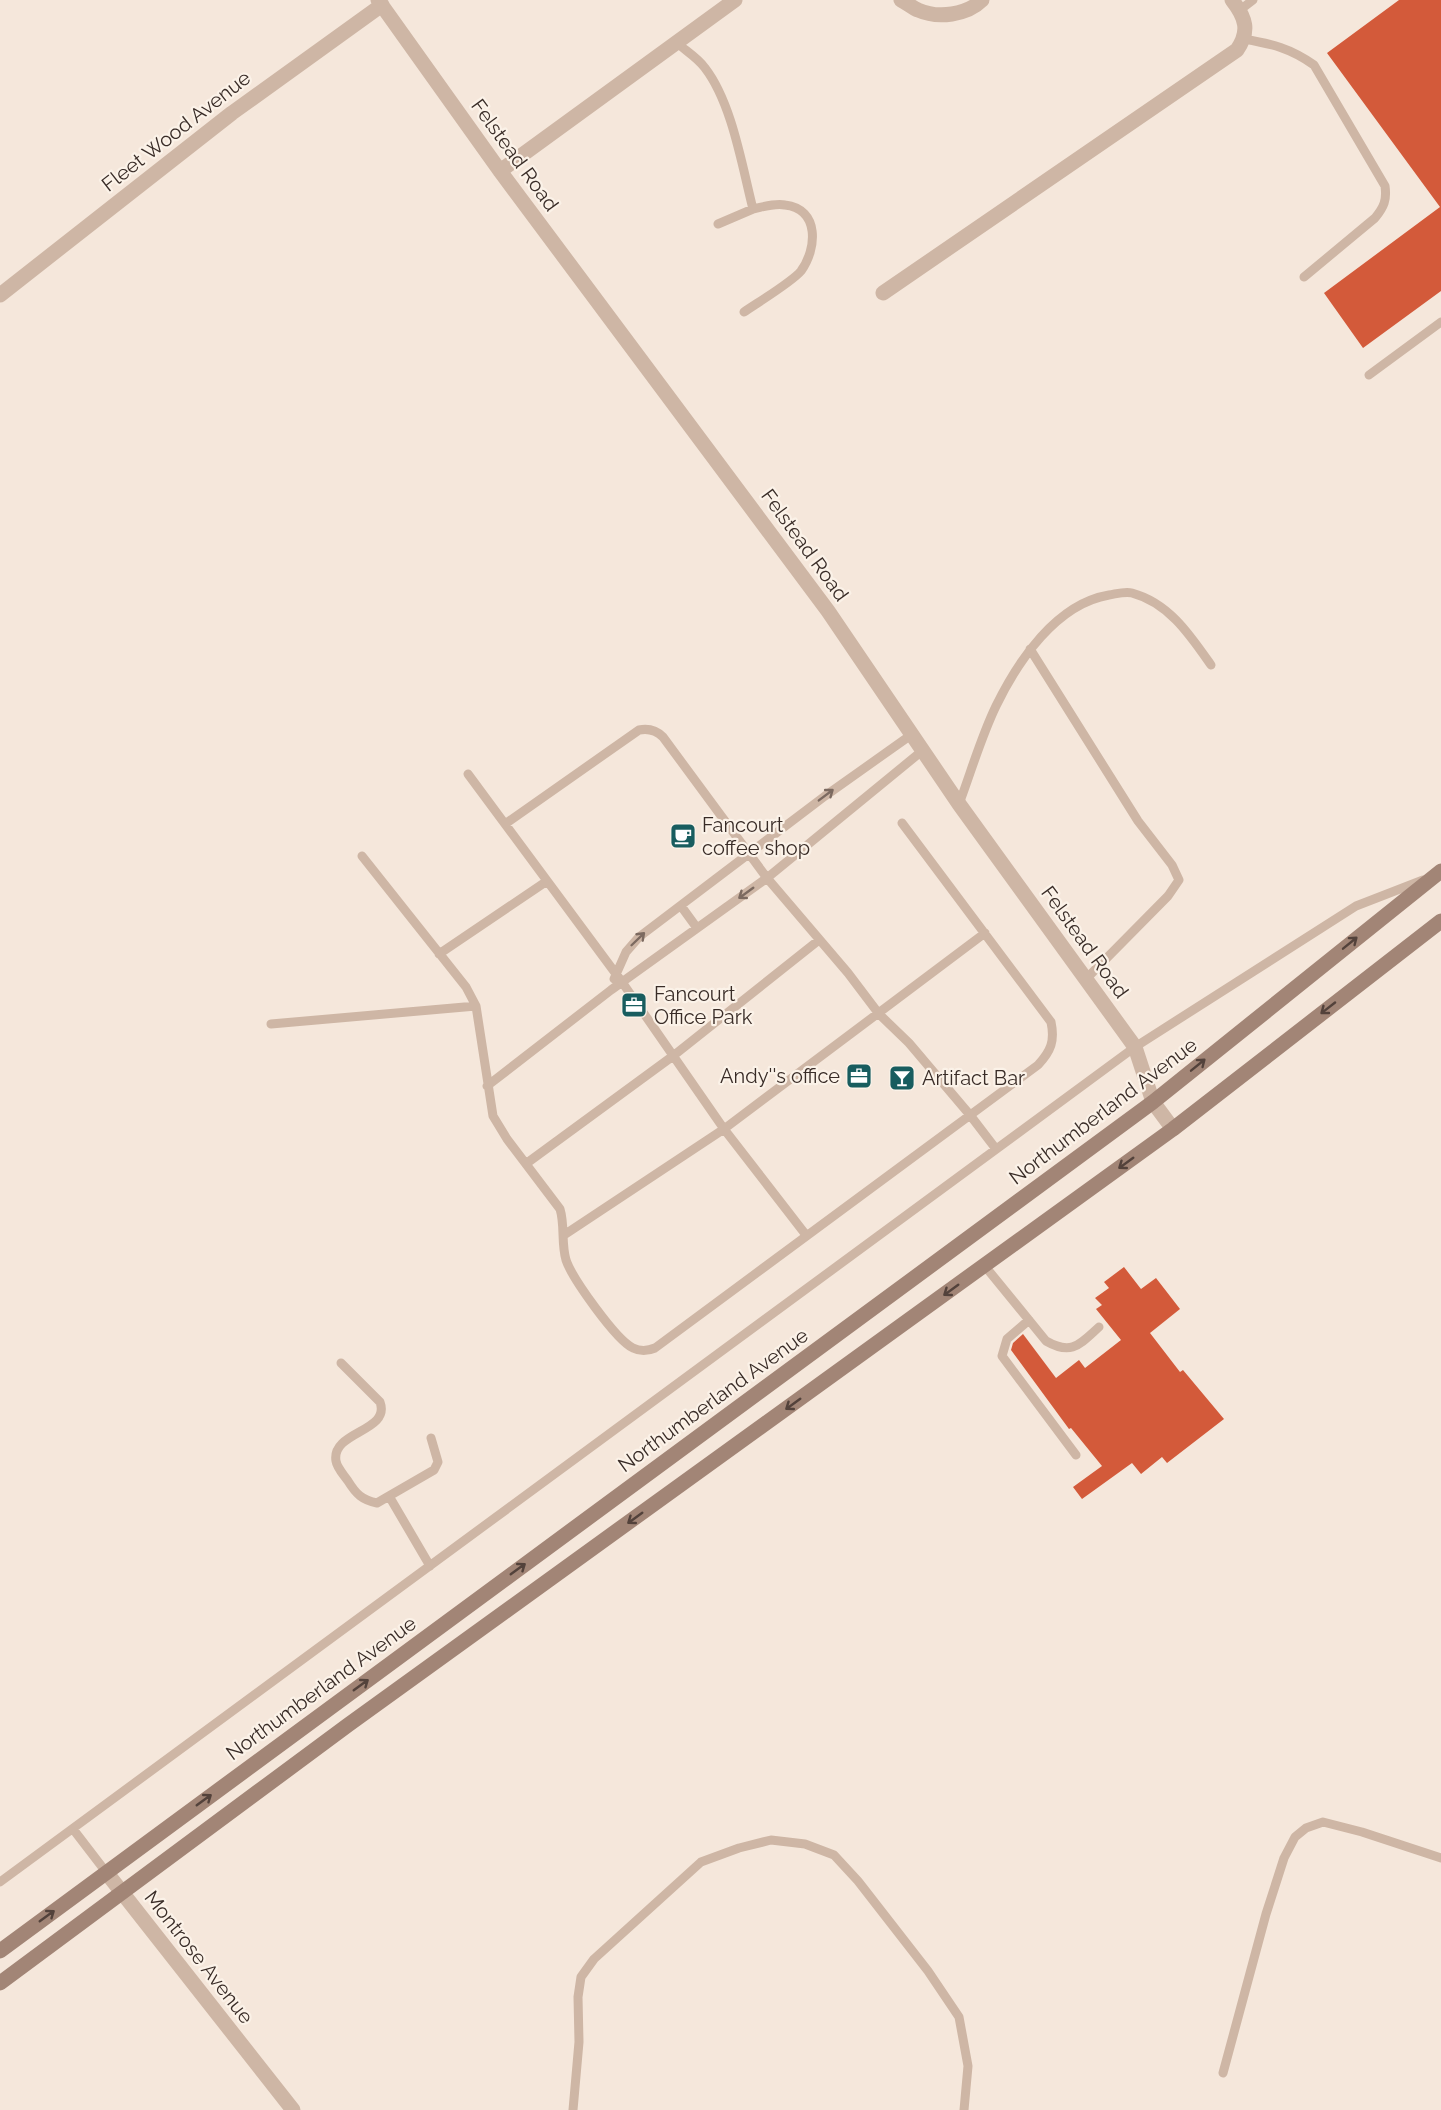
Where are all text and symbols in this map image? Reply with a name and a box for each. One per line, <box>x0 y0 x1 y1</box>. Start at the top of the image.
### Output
street label: Fleet Wood Avenue <box>97 65 255 197</box>
street label: Felstead Road <box>466 94 564 216</box>
street label: Felstead Road <box>756 484 854 606</box>
one-way arrow <box>818 789 834 801</box>
place label: Fancourt coffee shop <box>702 813 810 860</box>
cafe icon: Fancourt coffee shop <box>668 821 698 851</box>
street label: Felstead Road <box>1036 881 1134 1003</box>
one-way arrow <box>738 887 754 900</box>
one-way arrow <box>631 932 646 947</box>
one-way arrow <box>1342 937 1358 950</box>
place label: Fancourt Office Park <box>654 982 753 1029</box>
office icon: Fancourt Office Park <box>619 990 649 1020</box>
one-way arrow <box>1321 1002 1337 1015</box>
street label: Northumberland Avenue <box>1004 1032 1202 1189</box>
one-way arrow <box>1190 1059 1206 1072</box>
office icon: Andy''s office <box>844 1061 874 1091</box>
bar icon: Artifact Bar <box>887 1063 917 1093</box>
place label: Andy''s office <box>720 1064 840 1088</box>
place label: Artifact Bar <box>922 1066 1025 1090</box>
one-way arrow <box>1118 1157 1134 1169</box>
one-way arrow <box>943 1283 959 1296</box>
street label: Northumberland Avenue <box>613 1323 813 1477</box>
one-way arrow <box>785 1398 801 1410</box>
one-way arrow <box>627 1512 643 1524</box>
one-way arrow <box>510 1563 526 1575</box>
street label: Northumberland Avenue <box>221 1611 421 1765</box>
one-way arrow <box>353 1679 369 1691</box>
one-way arrow <box>196 1794 212 1807</box>
street label: Montrose Avenue <box>140 1886 259 2028</box>
one-way arrow <box>39 1910 55 1922</box>

